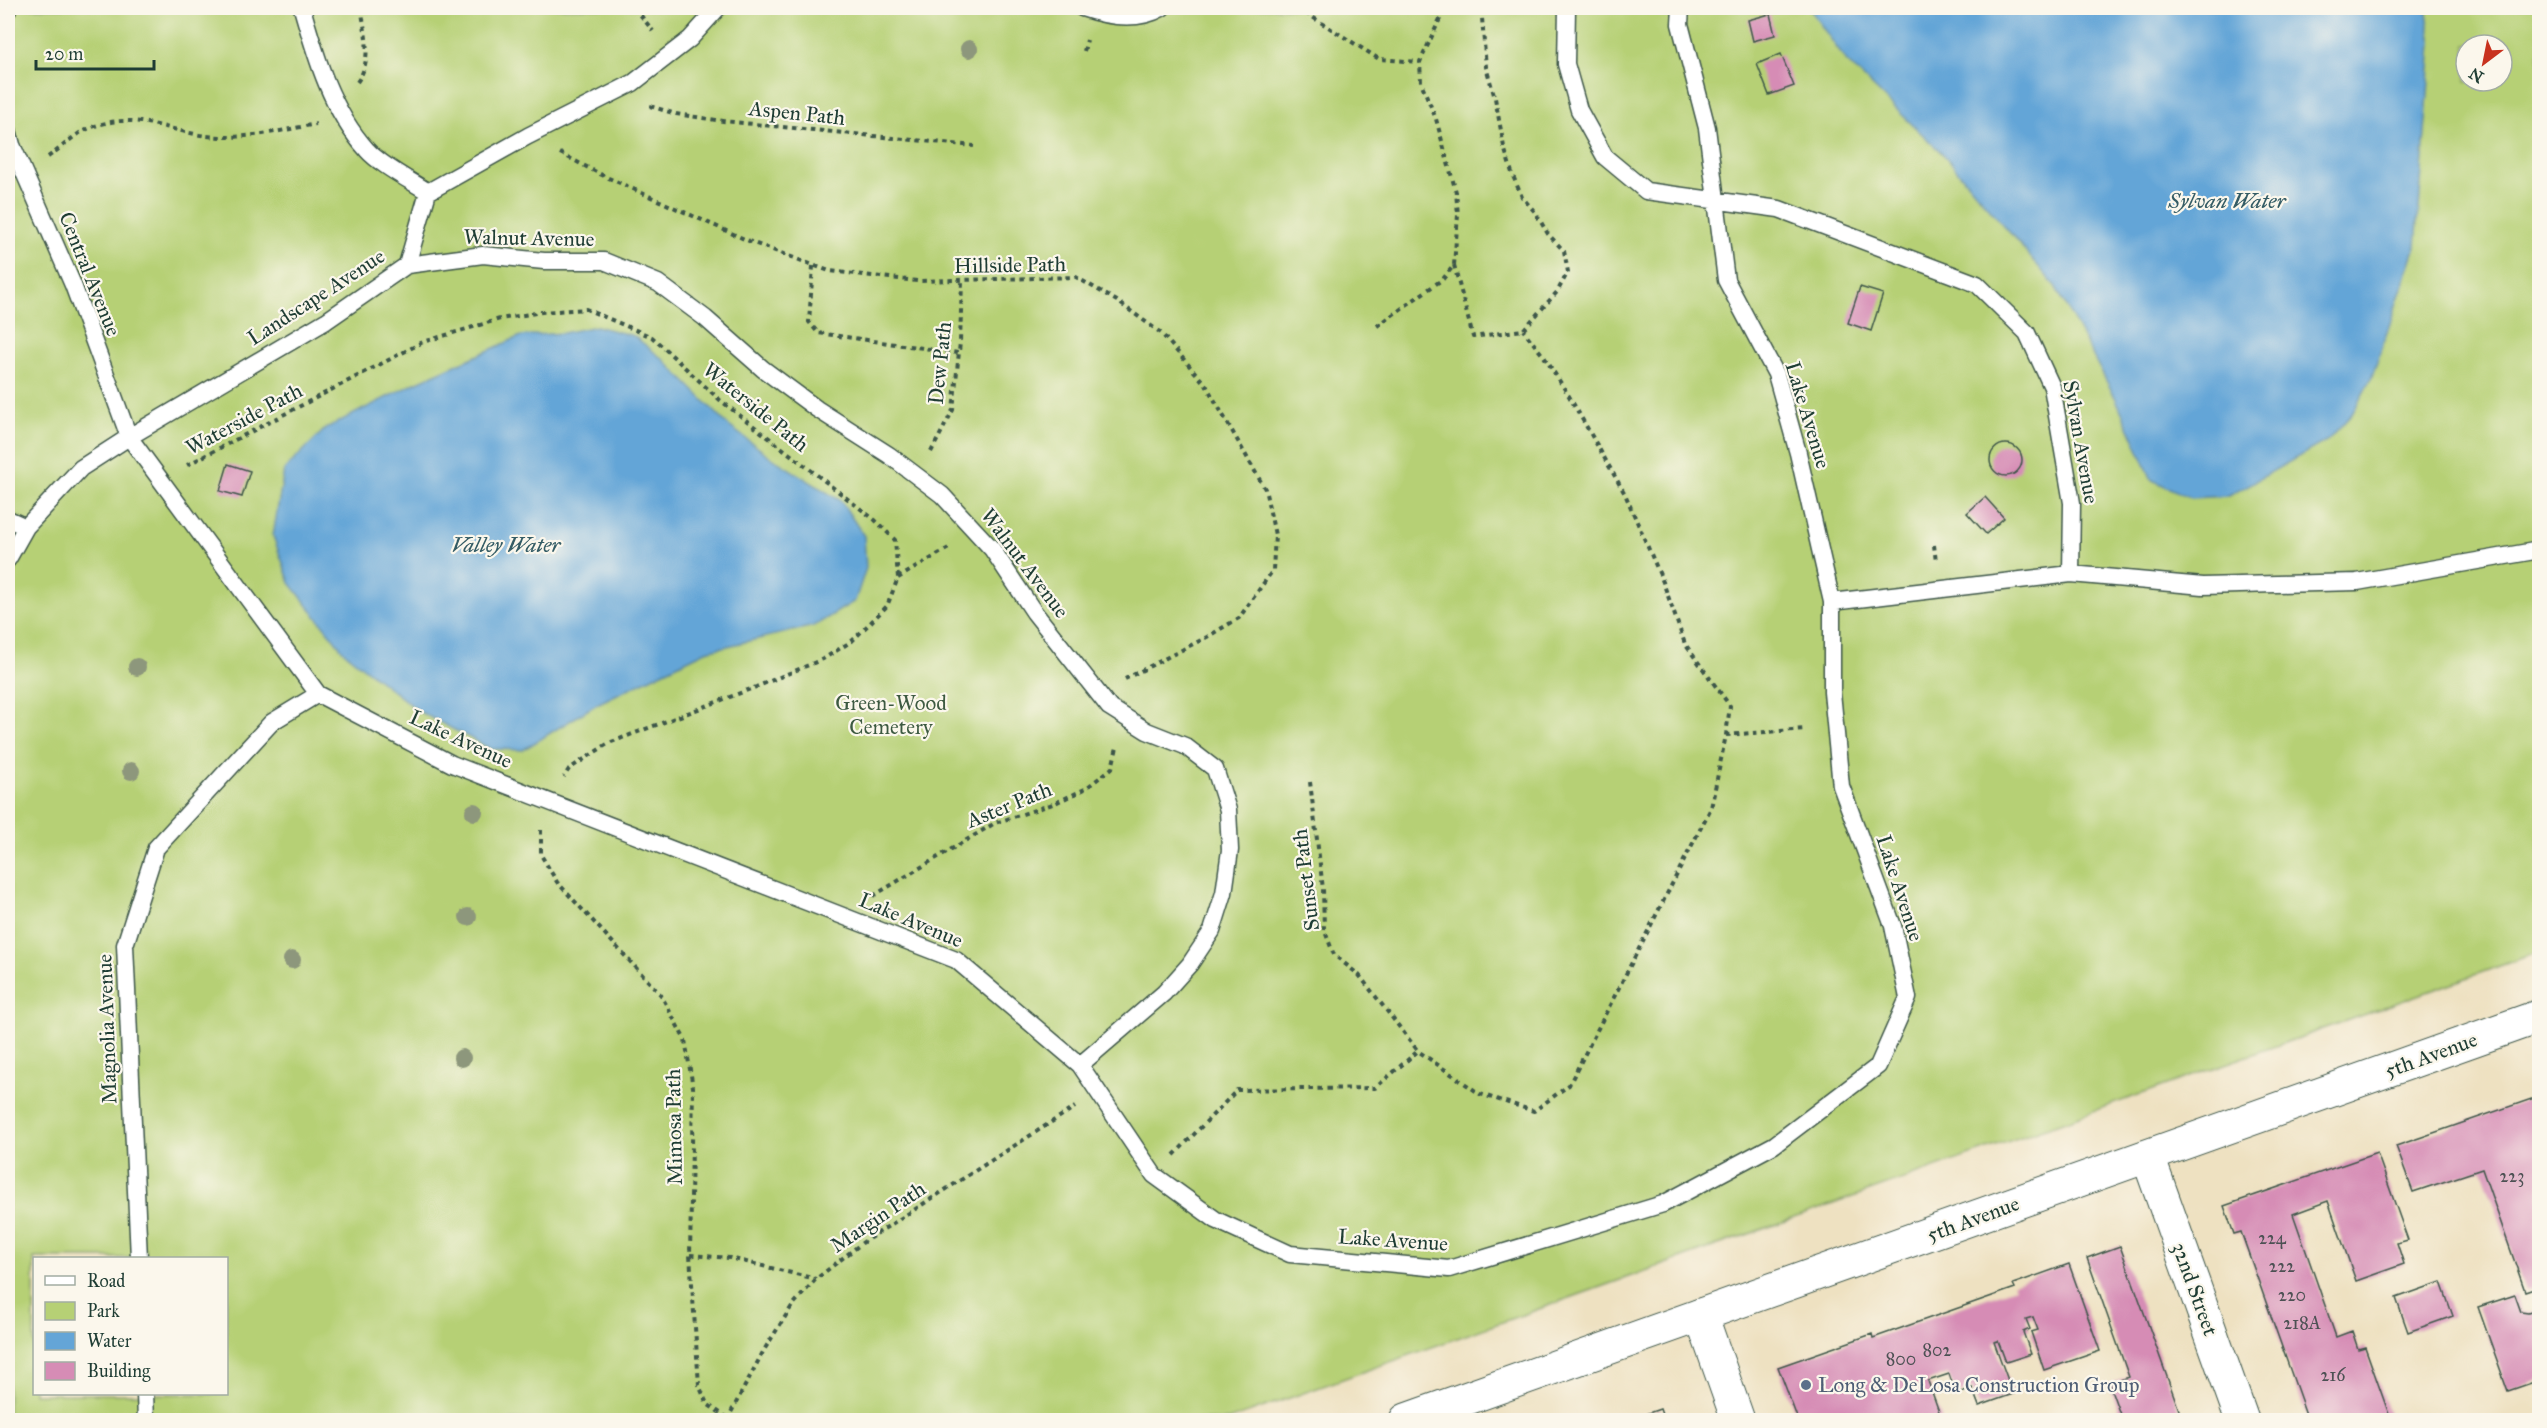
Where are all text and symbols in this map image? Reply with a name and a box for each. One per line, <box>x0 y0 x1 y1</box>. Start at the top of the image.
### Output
scale bar <box>36 33 154 71</box>
north arrow <box>2454 33 2514 93</box>
text: 20 m <box>45 43 83 65</box>
text: N <box>2465 63 2487 87</box>
street label: Aspen Path <box>747 95 847 131</box>
water label: Sylvan Water <box>2167 187 2288 214</box>
street label: Central Avenue <box>53 208 127 340</box>
street label: Walnut Avenue <box>463 224 595 252</box>
street label: Landscape Avenue <box>242 243 390 351</box>
street label: Hillside Path <box>954 251 1067 279</box>
street label: Dew Path <box>923 320 957 406</box>
street label: Waterside Path <box>698 356 814 458</box>
street label: Lake Avenue <box>1779 358 1837 472</box>
street label: Waterside Path <box>181 377 307 461</box>
street label: Sylvan Avenue <box>2057 378 2105 506</box>
street label: Walnut Avenue <box>975 503 1075 623</box>
water label: Valley Water <box>451 531 562 558</box>
park label: Green-Wood Cemetery <box>835 690 947 740</box>
street label: Lake Avenue <box>406 704 517 774</box>
street label: Aster Path <box>961 776 1056 834</box>
street label: Sunset Path <box>1287 827 1325 933</box>
street label: Lake Avenue <box>1871 832 1929 945</box>
street label: Lake Avenue <box>855 886 967 954</box>
street label: Magnolia Avenue <box>91 953 123 1105</box>
street label: 5th Avenue <box>2381 1026 2481 1084</box>
street label: Mimosa Path <box>660 1068 688 1185</box>
house number: 223 <box>2500 1165 2524 1187</box>
street label: Margin Path <box>825 1175 931 1258</box>
street label: 5th Avenue <box>1923 1190 2023 1248</box>
street label: Lake Avenue <box>1337 1223 1449 1257</box>
house number: 224 <box>2258 1227 2287 1249</box>
street label: 32nd Street <box>2166 1239 2224 1340</box>
house number: 222 <box>2269 1255 2295 1277</box>
legend <box>33 1257 228 1395</box>
text: Road <box>87 1270 125 1292</box>
house number: 220 <box>2278 1284 2306 1306</box>
text: Park <box>87 1300 120 1322</box>
house number: 218A <box>2283 1312 2321 1334</box>
text: Water <box>87 1330 132 1352</box>
house number: 802 <box>1923 1339 1952 1361</box>
house number: 800 <box>1886 1348 1916 1370</box>
text: Building <box>87 1360 151 1383</box>
house number: 216 <box>2320 1364 2346 1386</box>
place label: Long & DeLosa Construction Group <box>1818 1372 2140 1398</box>
marker: Long & DeLosa Construction Group <box>1799 1378 1813 1392</box>

